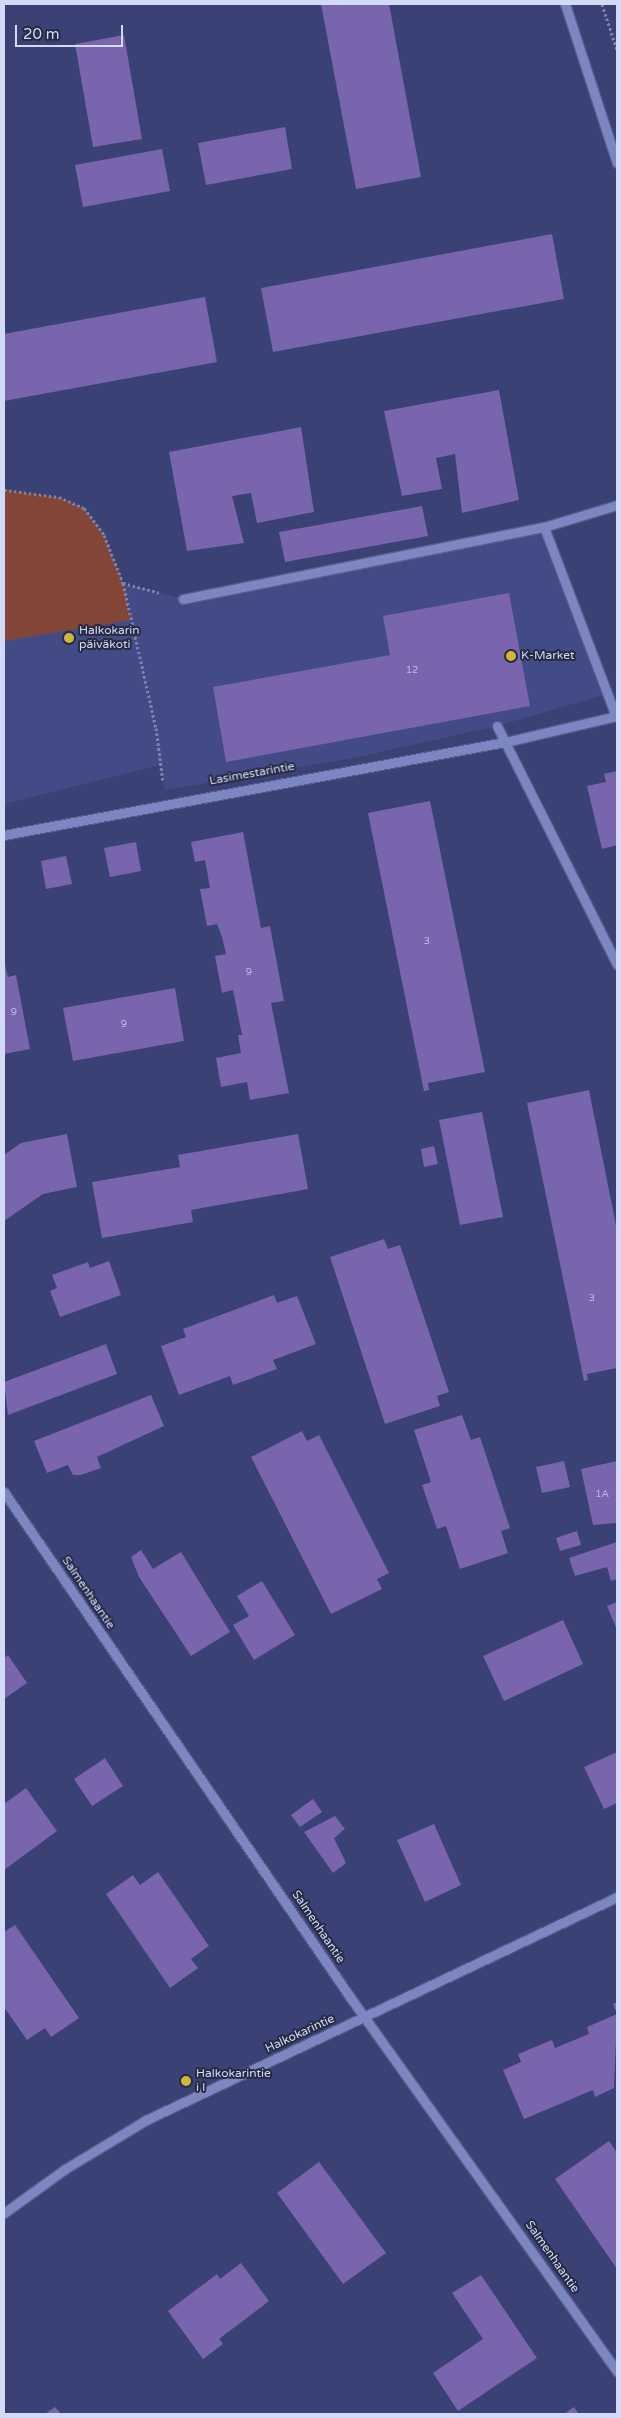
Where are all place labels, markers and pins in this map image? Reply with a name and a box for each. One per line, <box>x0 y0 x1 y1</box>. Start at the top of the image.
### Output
place label: Halkokarin päiväkoti <box>79 624 140 652</box>
marker: Halkokarin päiväkoti <box>63 632 75 644</box>
place label: K-Market <box>521 649 575 663</box>
marker: K-Market <box>505 650 517 662</box>
place label: Halkokarintie i I <box>196 2067 271 2095</box>
marker: Halkokarintie i I <box>180 2075 192 2087</box>

